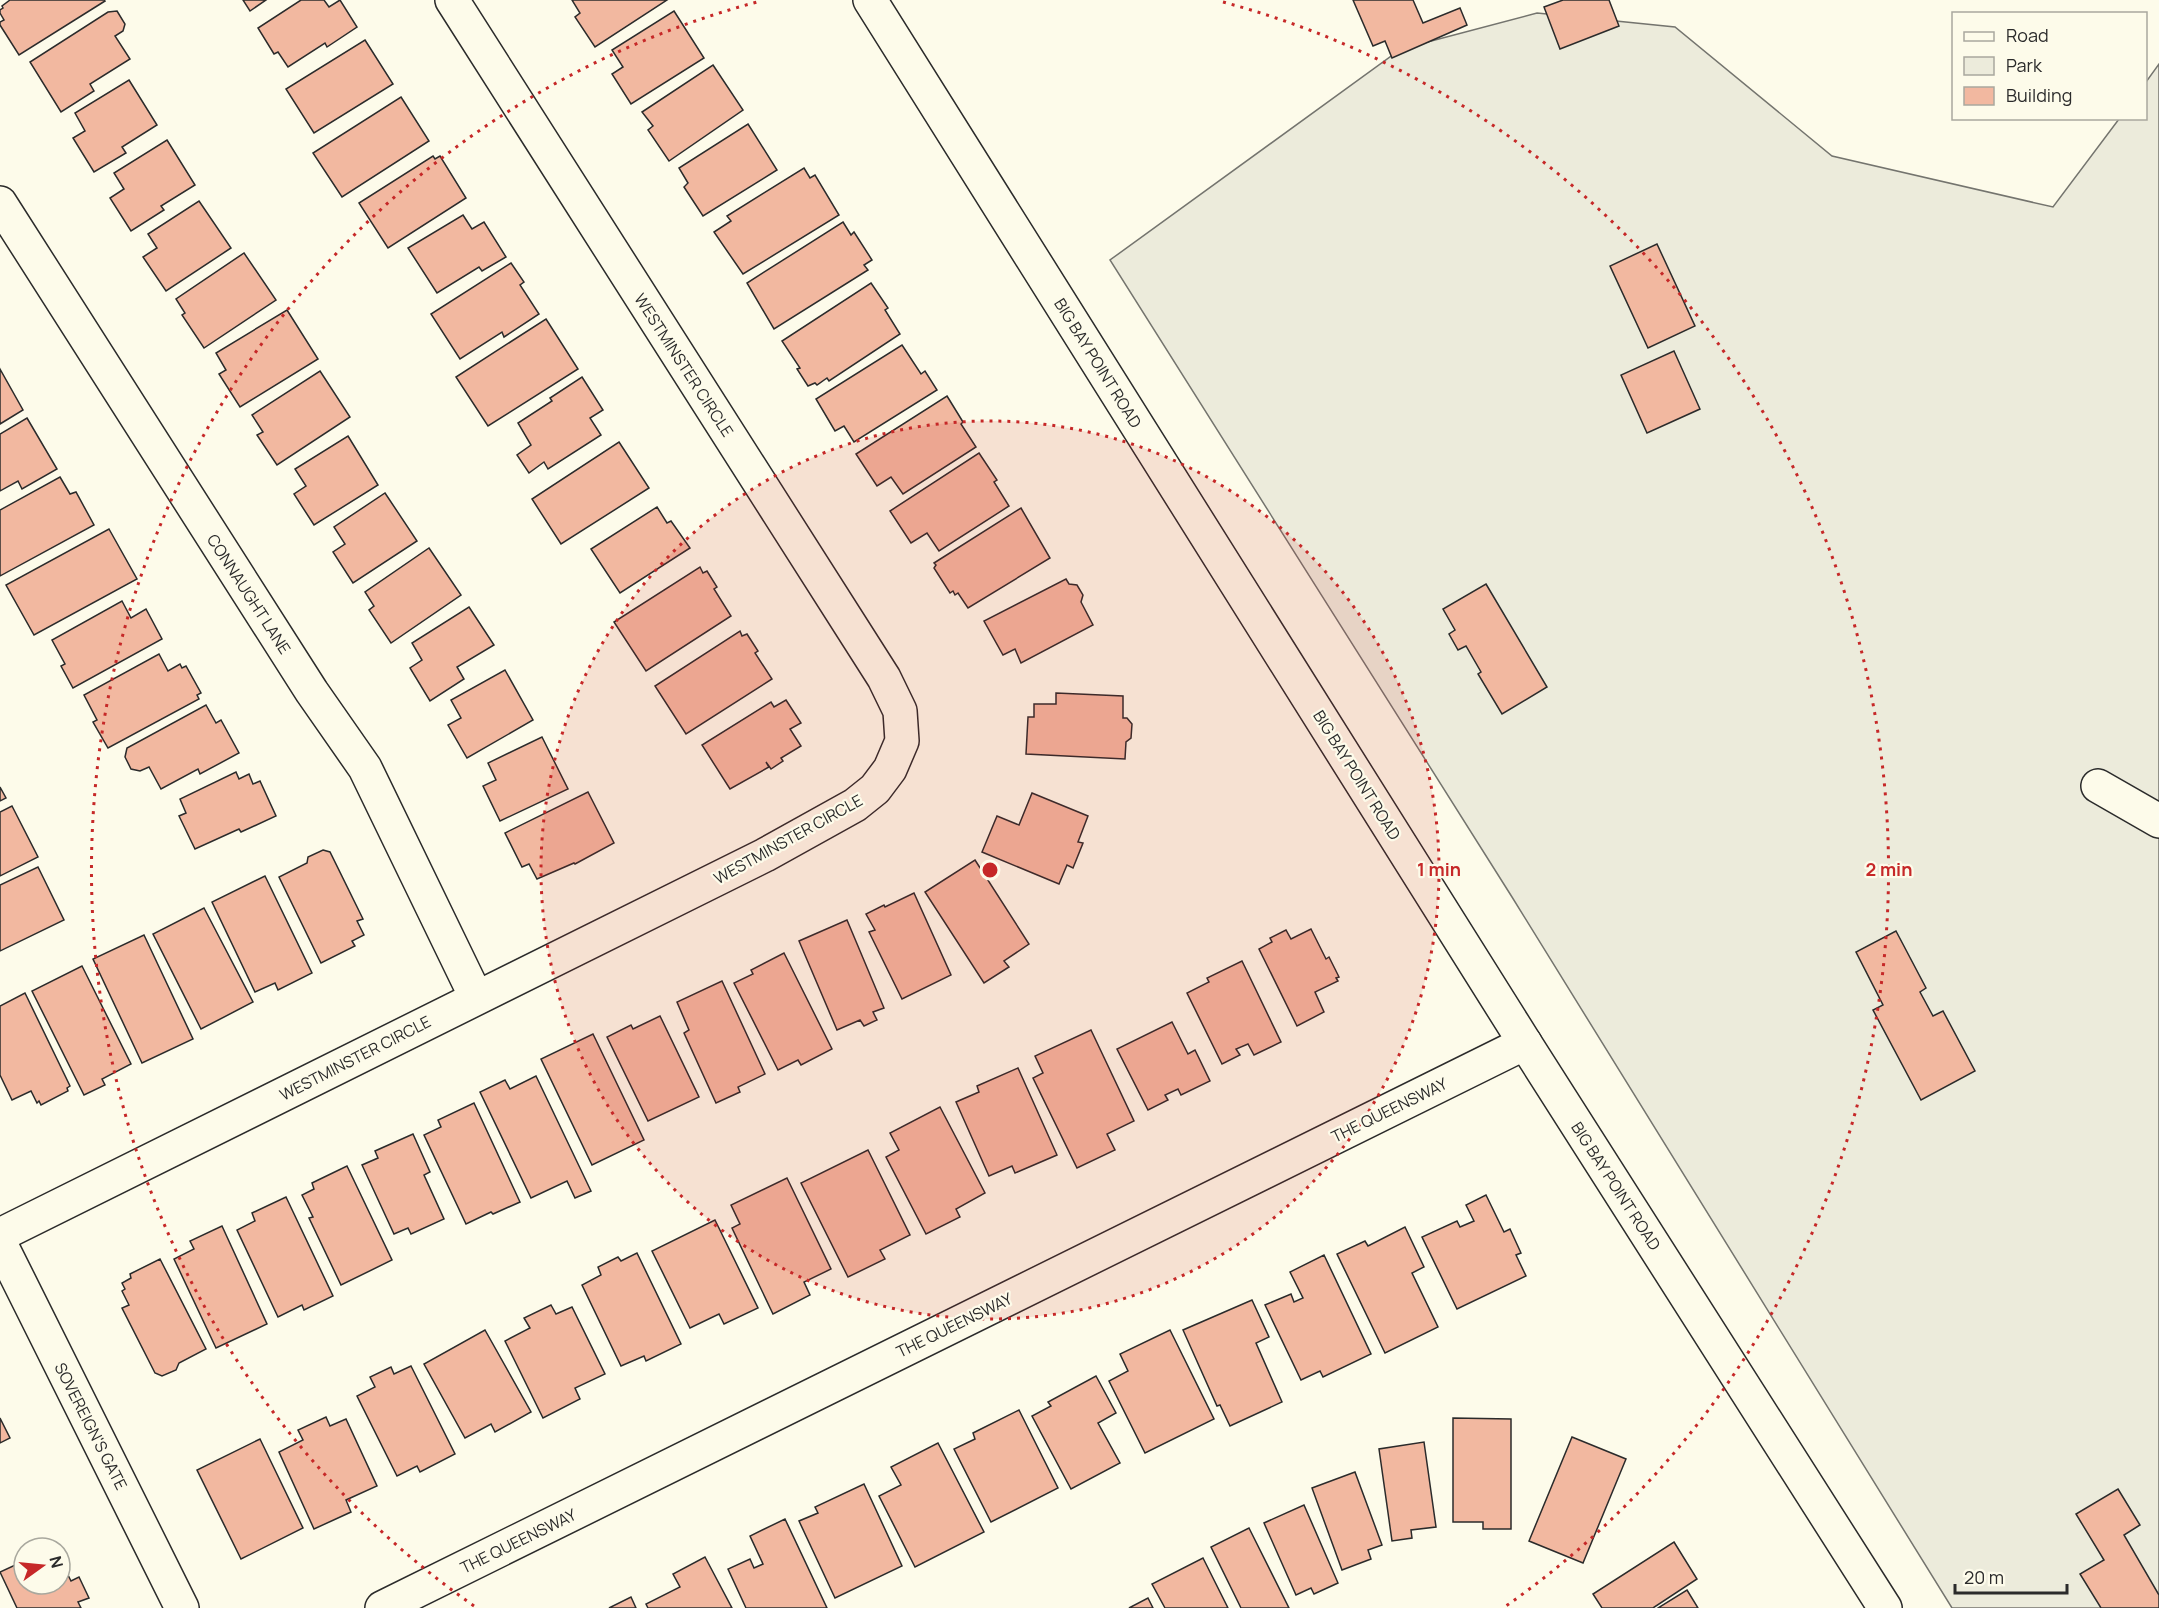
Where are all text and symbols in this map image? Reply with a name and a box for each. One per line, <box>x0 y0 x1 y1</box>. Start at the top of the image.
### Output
legend <box>1952 12 2147 120</box>
text: Road <box>2006 23 2049 47</box>
text: Park <box>2006 53 2043 77</box>
text: Building <box>2006 83 2072 107</box>
street label: WESTMINSTER CIRCLE <box>629 289 739 441</box>
street label: BIG BAY POINT ROAD <box>1049 294 1147 432</box>
street label: CONNAUGHT LANE <box>202 530 296 658</box>
street label: BIG BAY POINT ROAD <box>1308 706 1406 844</box>
street label: WESTMINSTER CIRCLE <box>710 789 866 889</box>
text: 1 min <box>1417 857 1461 881</box>
text: 2 min <box>1866 857 1912 881</box>
centre of rings <box>980 860 1000 880</box>
street label: WESTMINSTER CIRCLE <box>276 1010 434 1106</box>
street label: THE QUEENSWAY <box>1327 1072 1451 1148</box>
street label: BIG BAY POINT ROAD <box>1566 1118 1666 1255</box>
street label: THE QUEENSWAY <box>892 1287 1016 1363</box>
street label: SOVEREIGN'S GATE <box>49 1359 133 1493</box>
street label: THE QUEENSWAY <box>456 1503 580 1579</box>
north arrow <box>12 1536 72 1596</box>
text: N <box>44 1554 69 1571</box>
scale bar <box>1955 1557 2068 1595</box>
text: 20 m <box>1964 1565 2004 1589</box>

